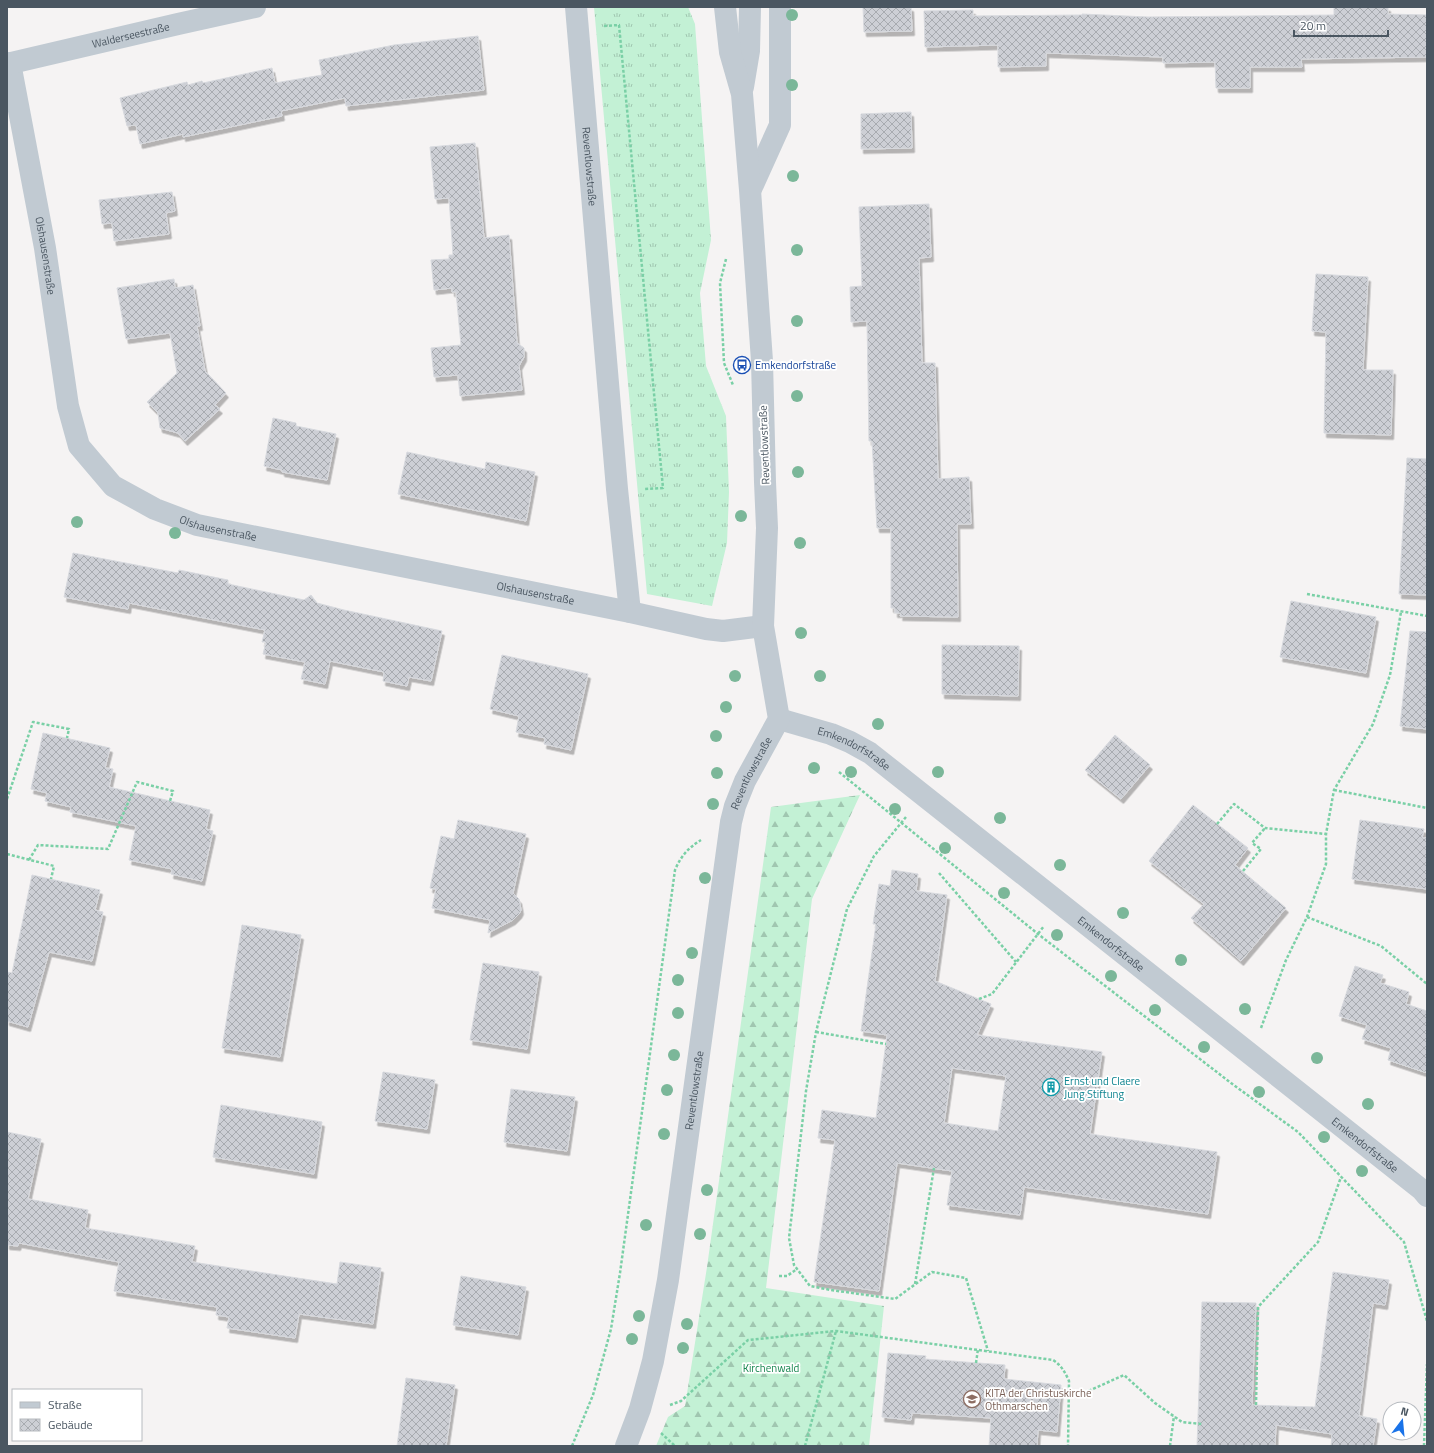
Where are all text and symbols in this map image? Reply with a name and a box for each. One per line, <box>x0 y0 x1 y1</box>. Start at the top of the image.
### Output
scale bar <box>1294 12 1388 38</box>
text: 20 m <box>1300 16 1326 35</box>
street label: Walderseestraße <box>90 18 172 52</box>
street label: Reventlowstraße <box>578 126 601 207</box>
street label: Olshausenstraße <box>31 215 60 296</box>
bus stop icon: Emkendorfstraße <box>732 355 752 375</box>
place label: Emkendorfstraße <box>755 357 837 373</box>
street label: Reventlowstraße <box>755 405 773 485</box>
street label: Olshausenstraße <box>177 511 259 545</box>
street label: Olshausenstraße <box>495 577 576 609</box>
street label: Emkendorfstraße <box>816 723 894 774</box>
street label: Reventlowstraße <box>726 733 776 812</box>
street label: Emkendorfstraße <box>1074 912 1148 976</box>
street label: Reventlowstraße <box>681 1050 707 1131</box>
place label: Ernst und Claere Jung Stiftung <box>1064 1073 1140 1102</box>
building icon: Ernst und Claere Jung Stiftung <box>1041 1077 1061 1097</box>
street label: Emkendorfstraße <box>1328 1113 1402 1177</box>
park label: Kirchenwald <box>743 1360 800 1376</box>
place label: KITA der Christuskirche Othmarschen <box>985 1385 1092 1414</box>
legend <box>12 1389 142 1441</box>
school or university icon: KITA der Christuskirche Othmarschen <box>962 1389 982 1409</box>
text: Straße <box>48 1395 82 1414</box>
north arrow <box>1382 1401 1422 1441</box>
text: N <box>1399 1403 1411 1420</box>
text: Gebäude <box>48 1415 93 1434</box>

